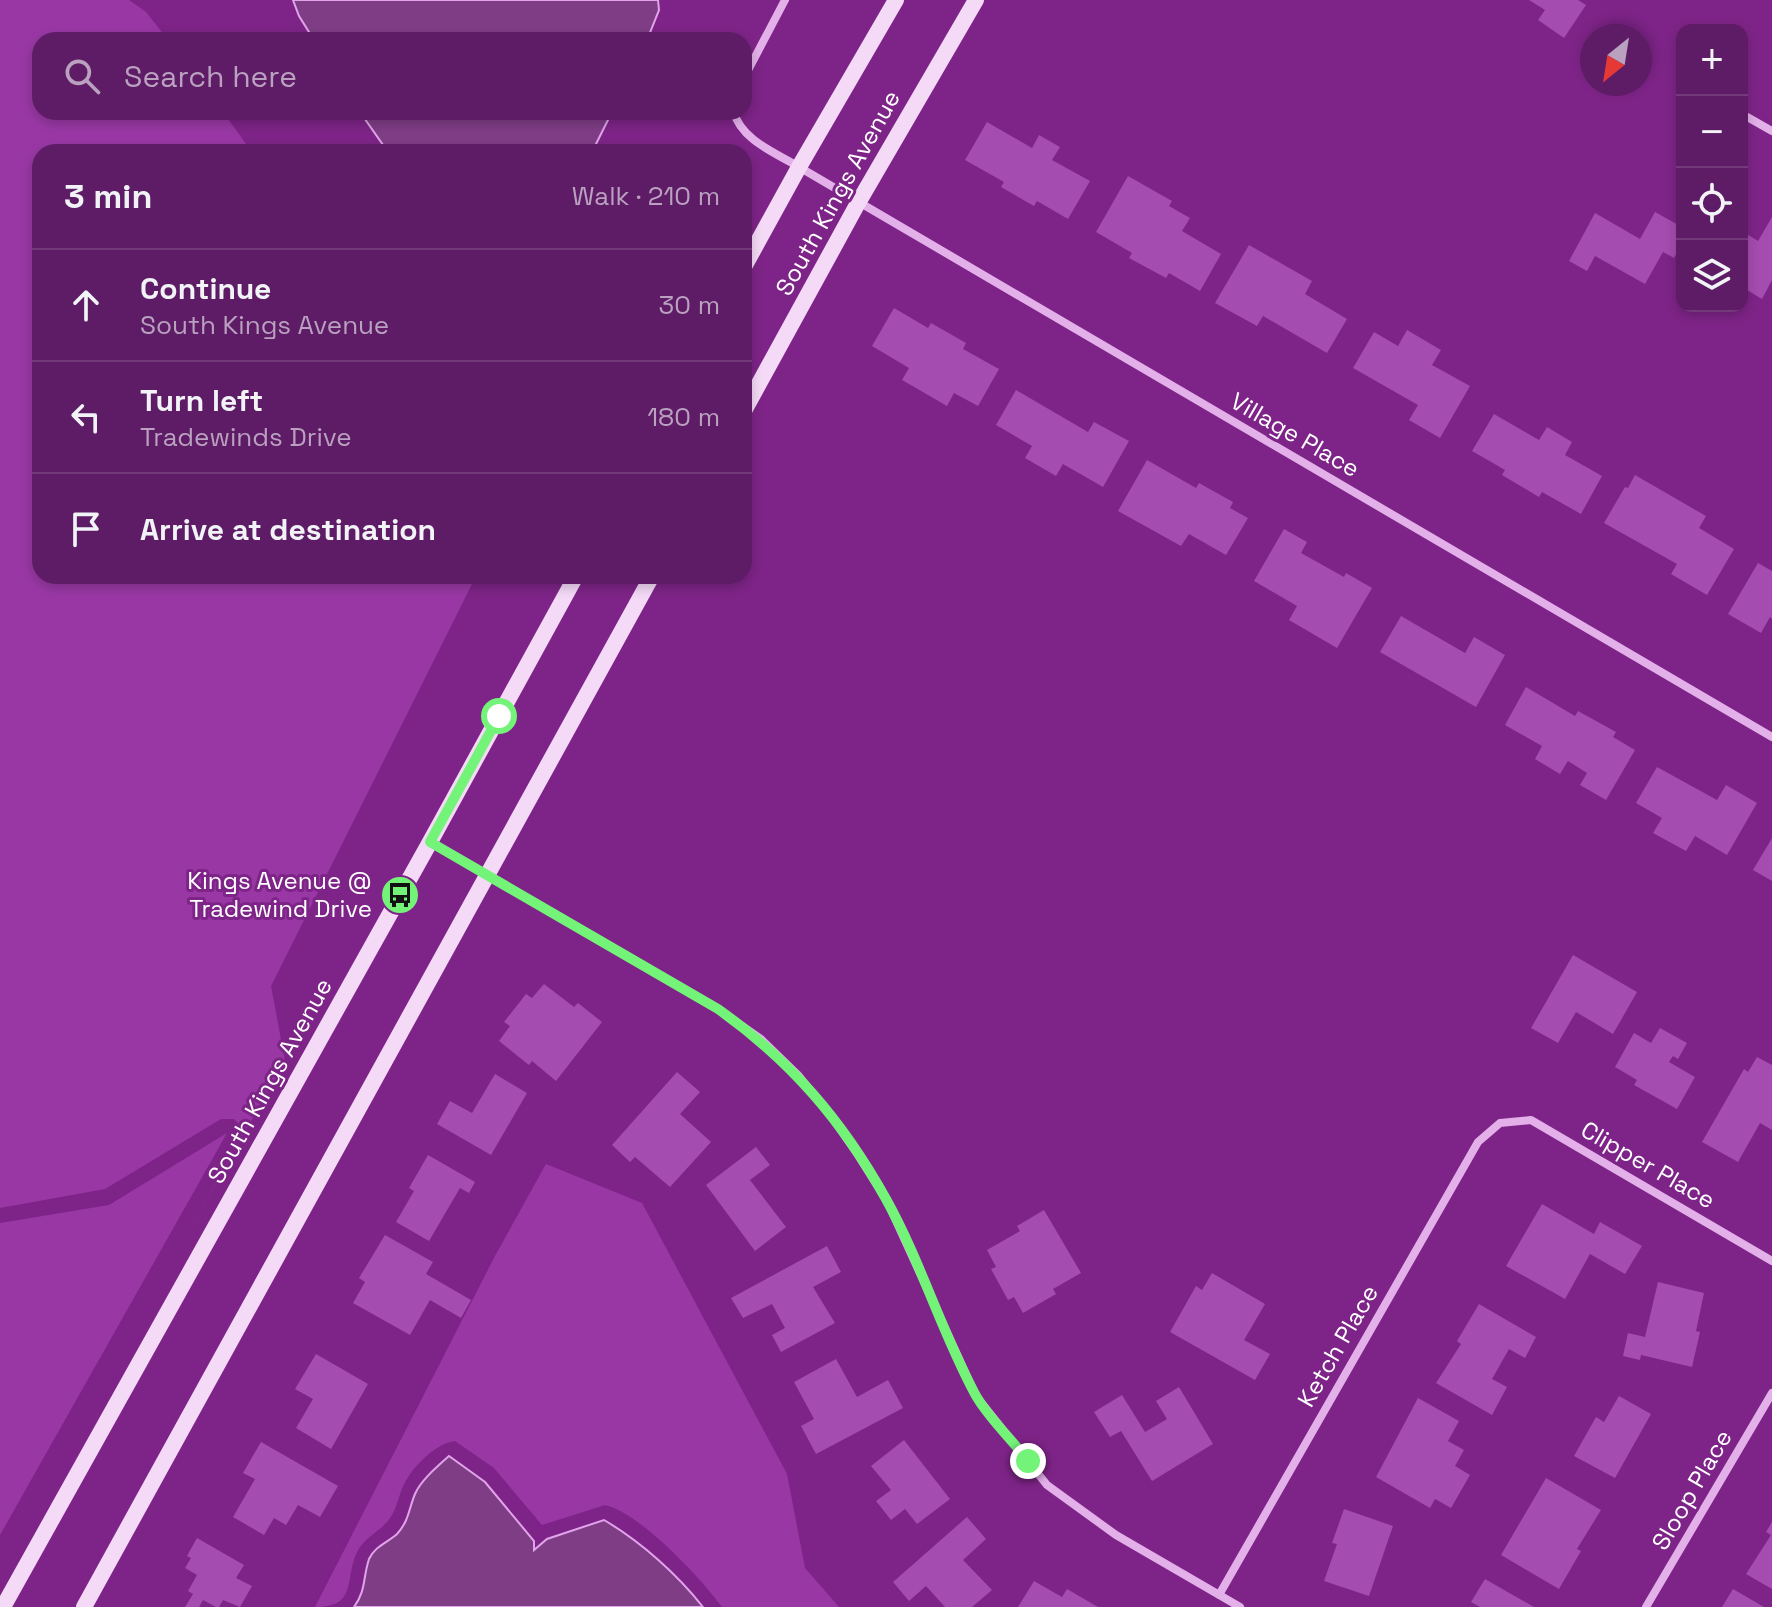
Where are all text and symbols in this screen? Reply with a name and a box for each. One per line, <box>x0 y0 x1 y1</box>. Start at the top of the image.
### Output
north arrow <box>1580 24 1652 96</box>
map controls <box>1676 24 1748 312</box>
button: + <box>1676 24 1748 96</box>
search box <box>32 32 752 120</box>
icon: search <box>60 54 104 98</box>
text: Search here <box>124 57 297 96</box>
street label: South Kings Avenue <box>768 85 907 301</box>
button: − <box>1676 96 1748 168</box>
button: locate <box>1676 168 1748 240</box>
text: 3 min <box>64 175 152 218</box>
text: Walk · 210 m <box>572 179 720 213</box>
button: layers <box>1676 240 1748 312</box>
text: Continue <box>140 269 271 308</box>
icon: ahead <box>64 283 108 327</box>
text: 30 m <box>659 288 720 322</box>
text: South Kings Avenue <box>140 308 389 342</box>
text: Turn left <box>140 381 263 420</box>
street label: Village Place <box>1225 385 1365 484</box>
icon: left <box>64 395 108 439</box>
text: 180 m <box>647 400 720 434</box>
text: Tradewinds Drive <box>140 420 352 454</box>
icon: arrive <box>64 507 108 551</box>
text: Arrive at destination <box>140 510 436 549</box>
route start <box>481 698 517 734</box>
place label: Kings Avenue @ Tradewind Drive <box>187 865 372 924</box>
bus stop icon: Kings Avenue @ Tradewind Drive <box>379 874 421 916</box>
street label: South Kings Avenue <box>200 973 339 1189</box>
street label: Clipper Place <box>1576 1114 1721 1215</box>
street label: Ketch Place <box>1290 1279 1385 1412</box>
street label: Sloop Place <box>1645 1424 1739 1556</box>
route end <box>1010 1443 1046 1479</box>

